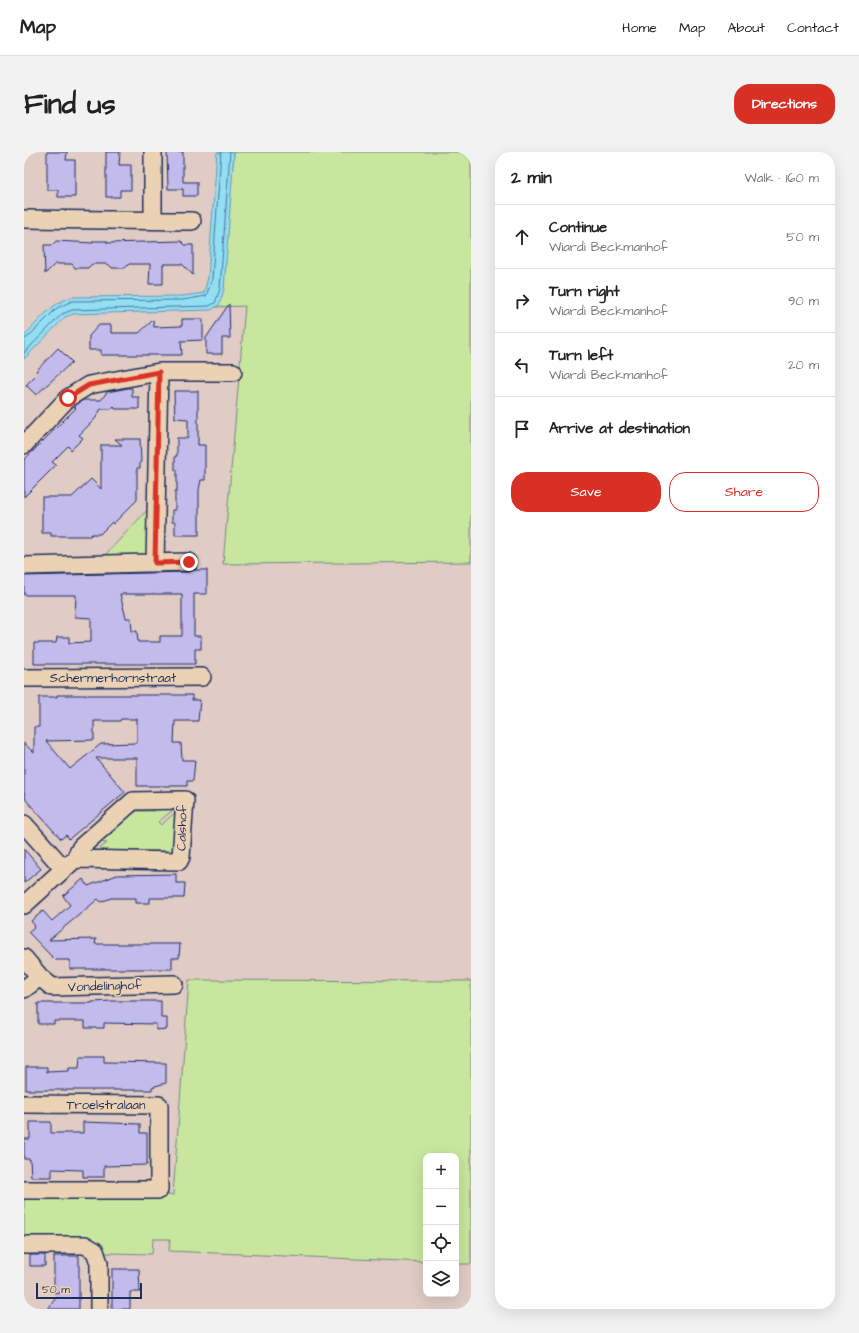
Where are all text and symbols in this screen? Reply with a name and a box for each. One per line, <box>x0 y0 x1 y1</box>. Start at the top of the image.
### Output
text: Map <box>20 14 56 41</box>
text: Home <box>622 18 657 38</box>
text: Map <box>679 18 705 38</box>
text: About <box>727 18 765 38</box>
text: Contact <box>787 18 839 38</box>
button: Directions <box>734 84 835 124</box>
text: Find us <box>24 85 115 124</box>
text: 2 min <box>511 166 552 190</box>
text: Walk · 160 m <box>745 169 819 187</box>
text: Continue <box>549 217 607 238</box>
icon: ahead <box>511 226 533 248</box>
text: 50 m <box>786 228 819 246</box>
text: Wiardi Beckmanhof <box>549 238 668 256</box>
text: Turn right <box>549 281 620 302</box>
icon: right <box>511 290 533 312</box>
text: 90 m <box>788 292 819 310</box>
text: Wiardi Beckmanhof <box>549 302 668 320</box>
text: Turn left <box>549 345 613 366</box>
icon: left <box>511 354 533 376</box>
text: 20 m <box>788 356 819 374</box>
text: Wiardi Beckmanhof <box>549 366 668 384</box>
route start <box>59 389 77 407</box>
icon: arrive <box>511 418 533 440</box>
text: Arrive at destination <box>549 418 690 439</box>
button: Save <box>511 472 661 512</box>
button: Share <box>669 472 819 512</box>
route end <box>180 553 198 571</box>
street label: Schermerhornstraat <box>50 669 177 687</box>
street label: Calshof <box>173 805 191 851</box>
street label: Vondelinghof <box>68 976 143 997</box>
street label: Troelstralaan <box>66 1096 146 1114</box>
map controls <box>423 1153 459 1297</box>
button: + <box>423 1153 459 1189</box>
button: − <box>423 1189 459 1225</box>
button: locate <box>423 1225 459 1261</box>
button: layers <box>423 1261 459 1297</box>
scale bar <box>36 1281 142 1300</box>
text: 50 m <box>42 1282 70 1297</box>

